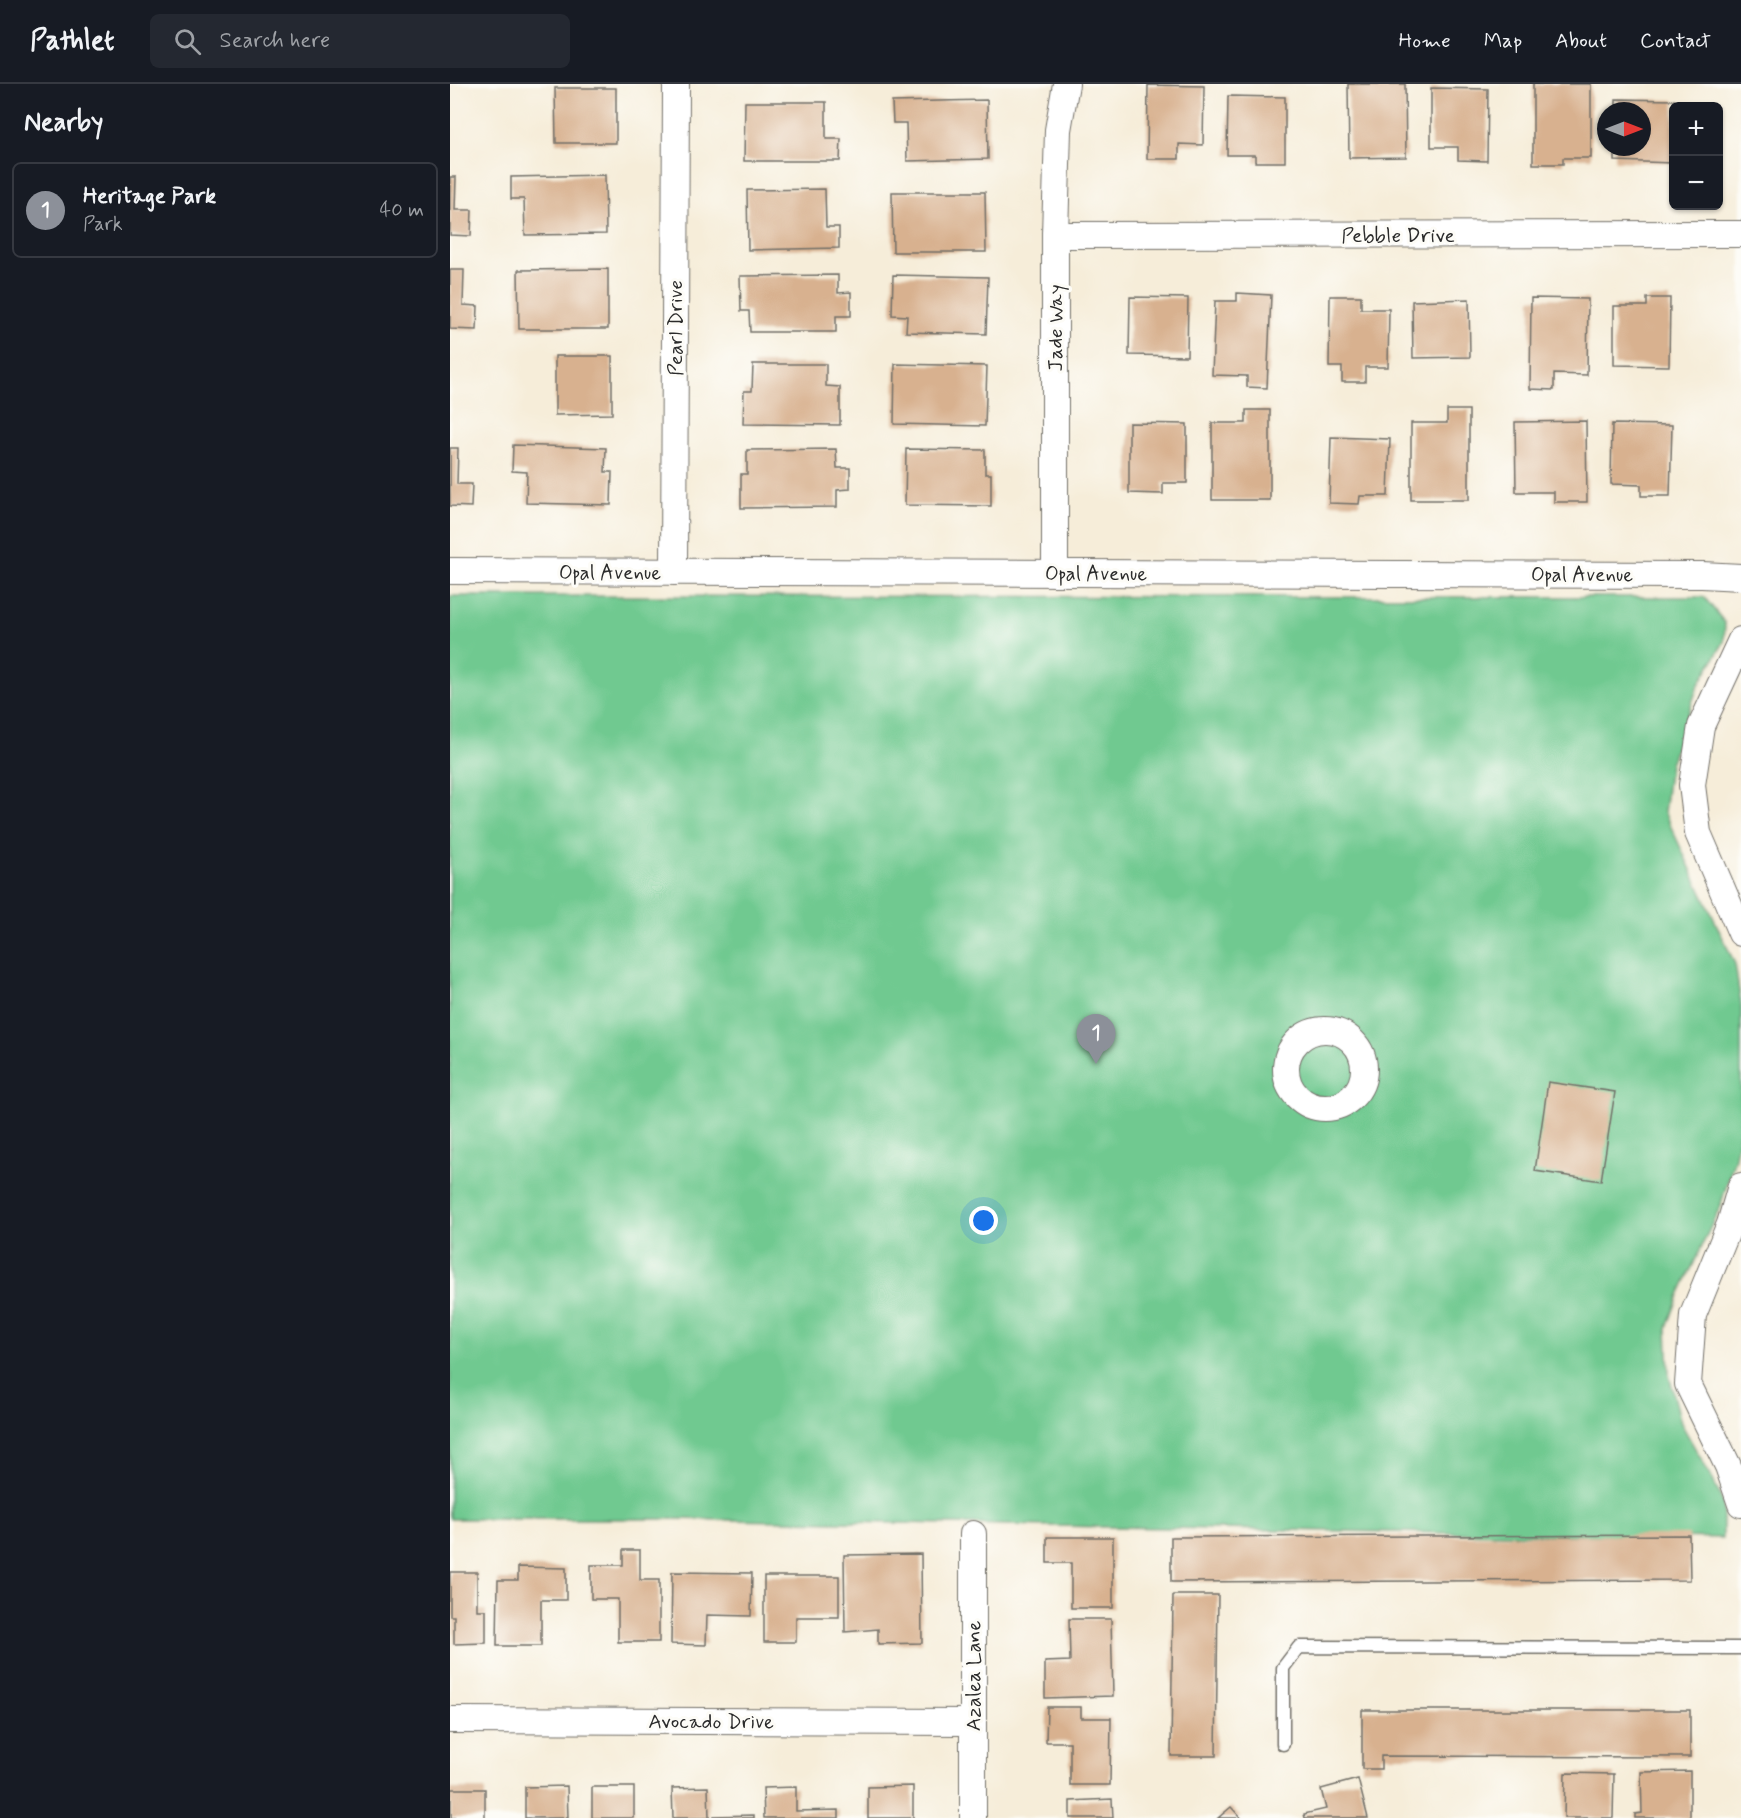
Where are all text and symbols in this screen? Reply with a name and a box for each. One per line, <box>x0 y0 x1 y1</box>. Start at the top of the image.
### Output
search box <box>150 14 570 68</box>
text: Pathlet <box>30 23 114 60</box>
icon: search <box>171 25 204 58</box>
text: Search here <box>219 27 330 55</box>
text: Home <box>1399 27 1451 55</box>
text: Map <box>1484 27 1522 55</box>
text: About <box>1555 27 1607 55</box>
text: Contact <box>1640 27 1711 55</box>
north arrow <box>1597 102 1651 156</box>
map controls <box>1669 102 1723 210</box>
button: + <box>1669 102 1723 156</box>
text: Nearby <box>24 106 103 140</box>
button: − <box>1669 156 1723 210</box>
text: Heritage Park <box>83 183 216 211</box>
text: 1 <box>41 197 50 224</box>
text: 40 m <box>380 197 424 224</box>
text: Park <box>83 211 123 238</box>
street label: Pebble Drive <box>1341 222 1455 250</box>
street label: Pearl Drive <box>662 280 690 376</box>
street label: Jade Way <box>1042 284 1070 372</box>
street label: Opal Avenue <box>559 559 661 587</box>
street label: Opal Avenue <box>1045 560 1147 588</box>
street label: Opal Avenue <box>1531 561 1633 589</box>
pin: 1 <box>1076 1014 1116 1064</box>
your location <box>969 1206 998 1235</box>
street label: Azalea Lane <box>960 1621 988 1731</box>
street label: Avocado Drive <box>648 1708 774 1736</box>

